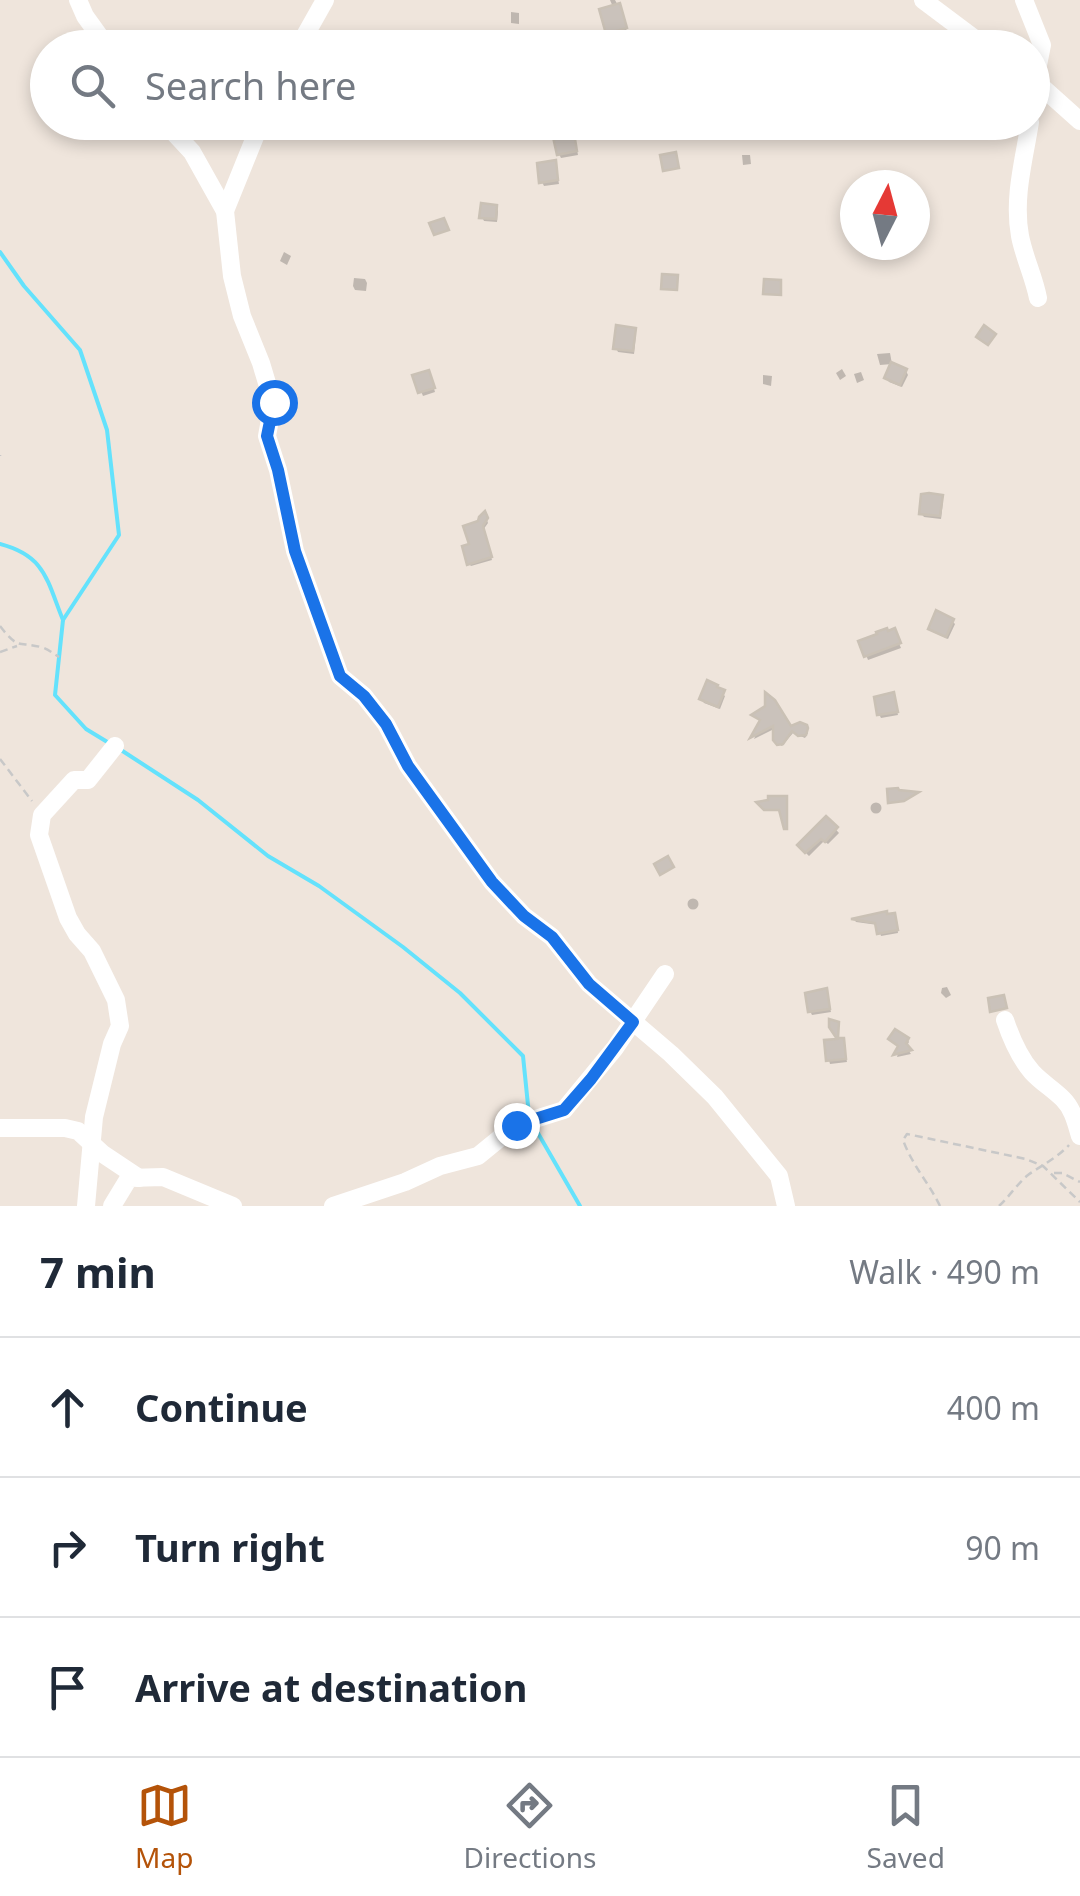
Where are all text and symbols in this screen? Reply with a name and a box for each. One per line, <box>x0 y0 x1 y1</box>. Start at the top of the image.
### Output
search box <box>30 30 1050 140</box>
icon: search <box>65 58 120 113</box>
text: Search here <box>145 59 356 111</box>
north arrow <box>840 170 930 260</box>
route start <box>252 380 298 426</box>
route end <box>494 1103 540 1149</box>
text: 7 min <box>40 1243 156 1300</box>
text: Walk · 490 m <box>849 1250 1040 1293</box>
icon: ahead <box>40 1380 95 1435</box>
text: Continue <box>135 1381 308 1433</box>
text: 400 m <box>947 1386 1040 1429</box>
icon: right <box>40 1520 95 1575</box>
text: Turn right <box>135 1521 325 1573</box>
text: 90 m <box>965 1526 1040 1569</box>
icon: arrive <box>40 1660 95 1715</box>
text: Arrive at destination <box>135 1661 527 1713</box>
tab: Map <box>135 1778 193 1876</box>
tab: Directions <box>464 1778 596 1876</box>
tab: Saved <box>867 1778 945 1876</box>

